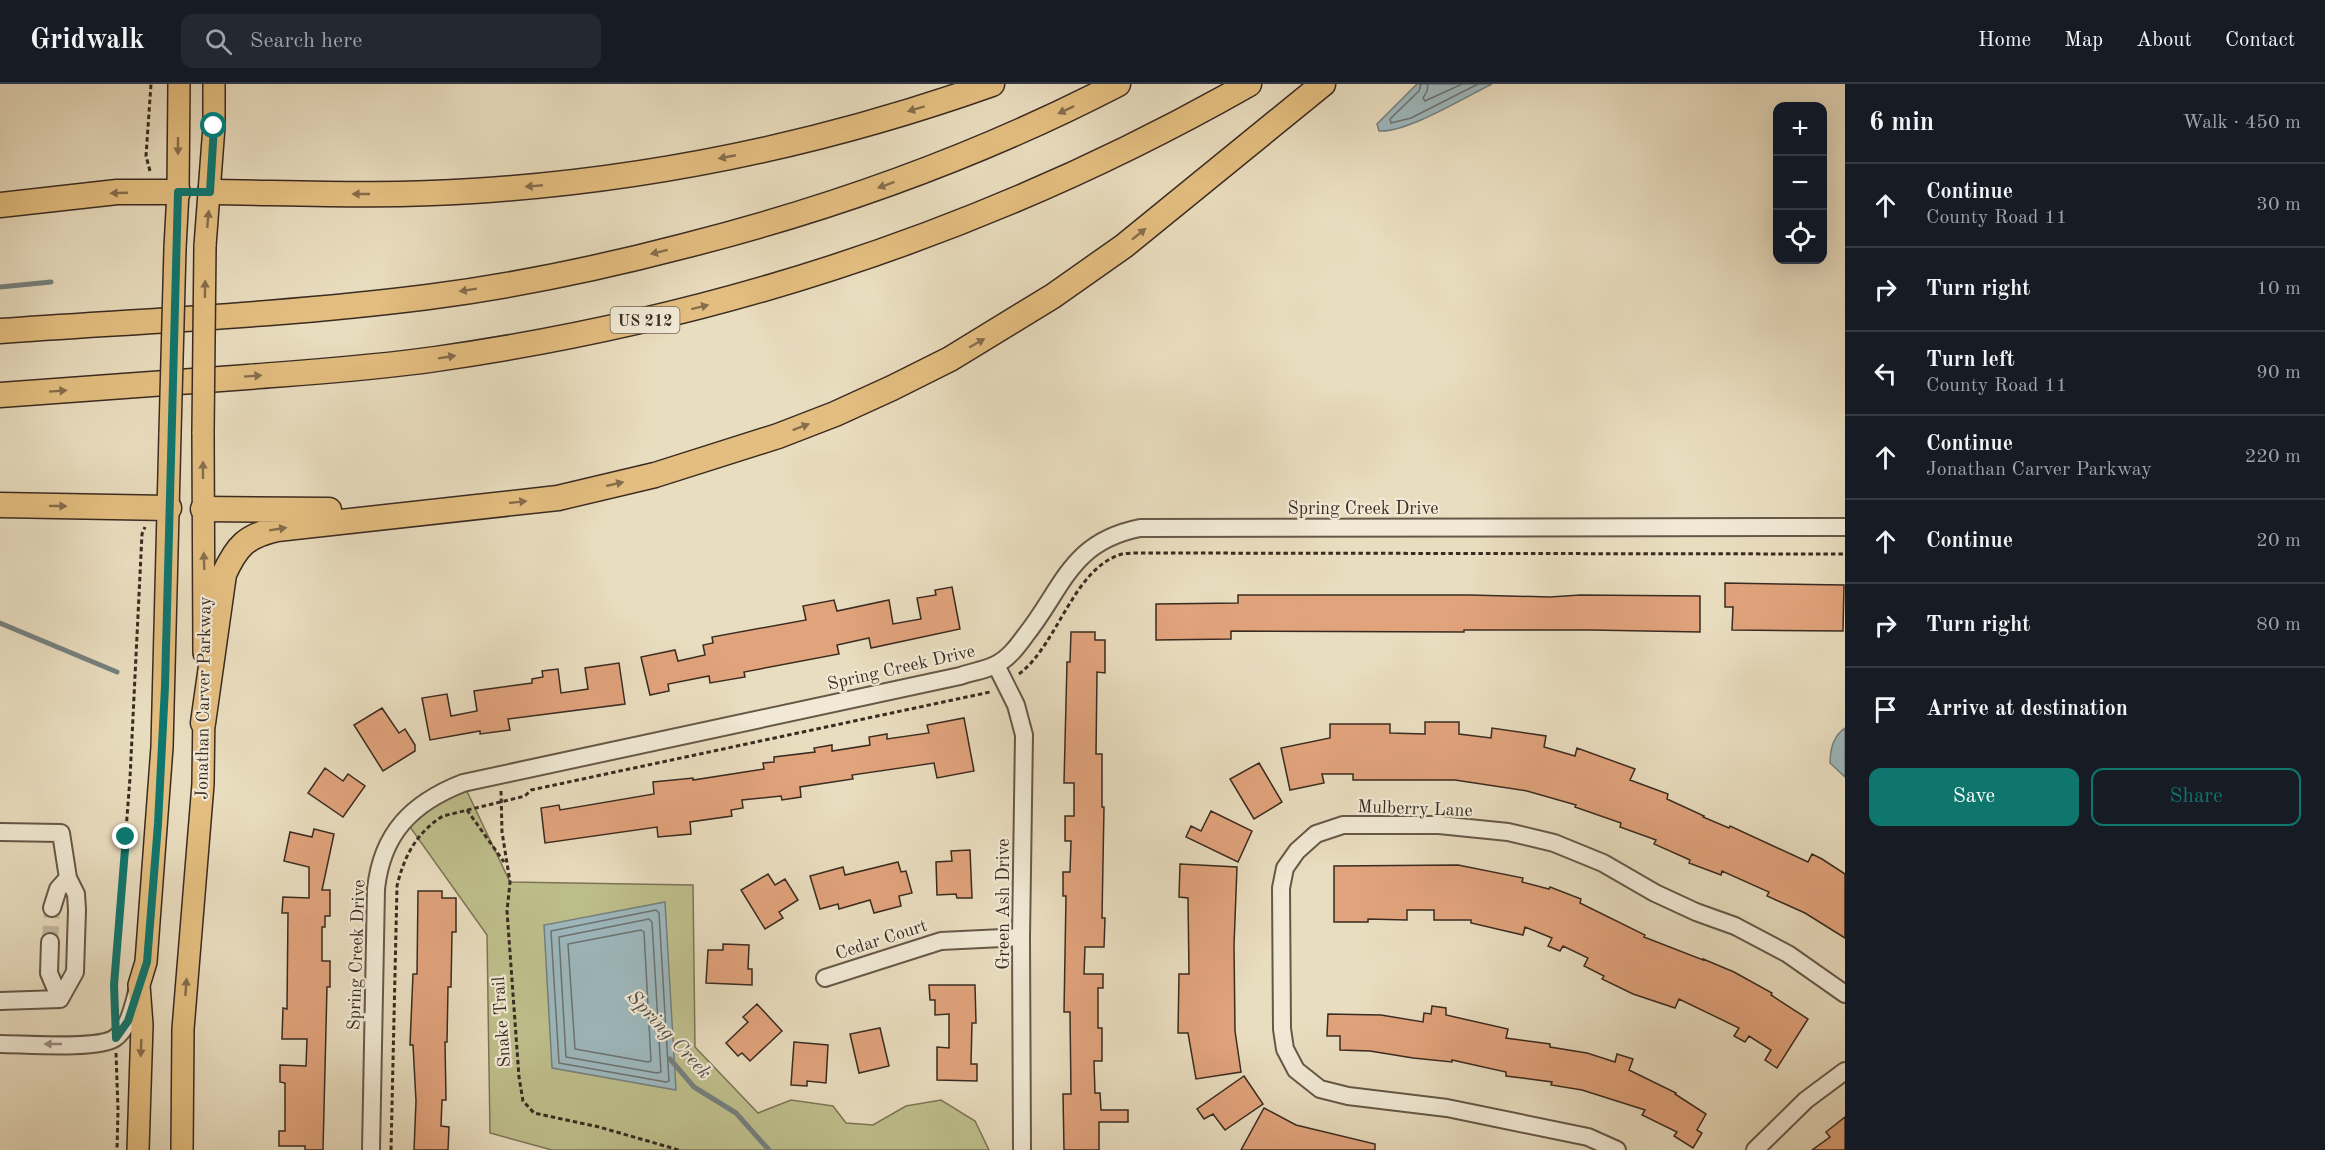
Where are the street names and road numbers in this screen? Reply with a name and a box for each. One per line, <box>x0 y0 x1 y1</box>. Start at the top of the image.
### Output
road number: US 212 <box>610 307 680 333</box>
street label: Spring Creek Drive <box>1288 500 1438 518</box>
street label: Jonathan Carver Parkway <box>193 596 215 800</box>
street label: Spring Creek Drive <box>826 642 977 694</box>
street label: Mulberry Lane <box>1357 798 1473 820</box>
street label: Green Ash Drive <box>995 838 1013 970</box>
street label: Spring Creek Drive <box>345 879 369 1031</box>
street label: Cedar Court <box>833 917 929 963</box>
street label: Snake Trail <box>490 976 514 1068</box>

